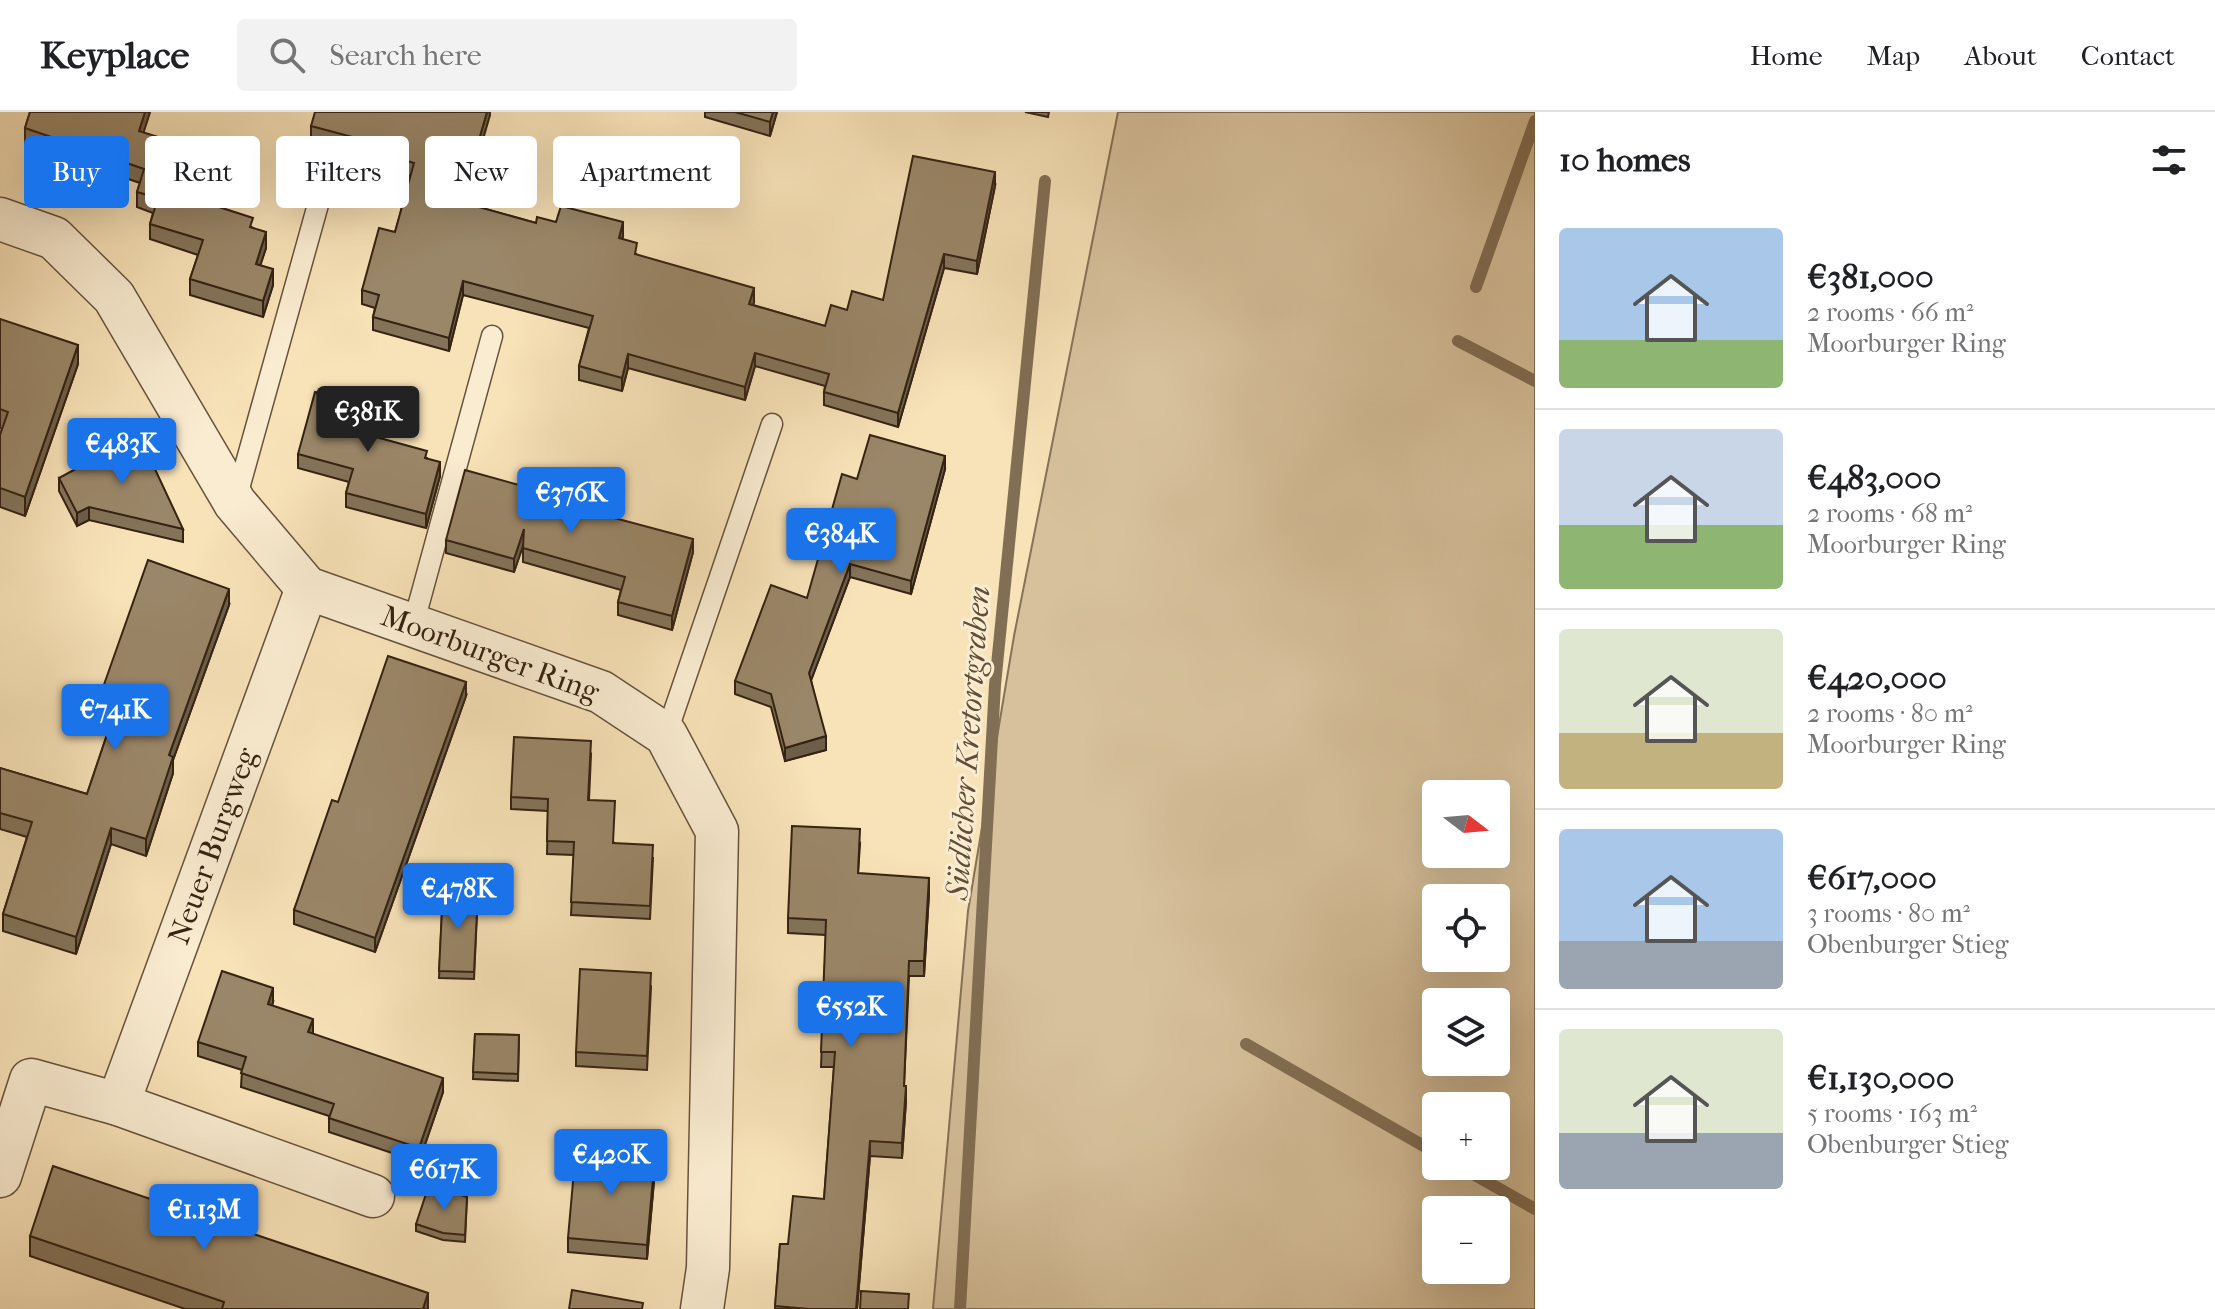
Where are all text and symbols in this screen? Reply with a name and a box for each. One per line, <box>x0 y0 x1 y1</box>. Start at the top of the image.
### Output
search box <box>237 19 797 91</box>
text: Keyplace <box>40 33 189 78</box>
icon: search <box>265 33 309 77</box>
text: Search here <box>329 38 482 73</box>
text: Home <box>1750 39 1823 72</box>
text: Map <box>1867 39 1920 72</box>
text: About <box>1964 39 2037 72</box>
text: Contact <box>2081 39 2175 72</box>
chip: Buy <box>24 136 129 208</box>
chip: Rent <box>145 136 260 208</box>
chip: Filters <box>276 136 409 208</box>
chip: New <box>425 136 537 208</box>
chip: Apartment <box>553 136 740 208</box>
icon: filters <box>2147 138 2191 182</box>
text: 10 homes <box>1559 140 1690 180</box>
text: €381,000 <box>1807 257 1934 297</box>
icon: home <box>1623 260 1719 356</box>
text: 2 rooms · 66 m² <box>1807 297 1973 328</box>
text: Moorburger Ring <box>1807 328 2006 359</box>
pin: €381K <box>312 386 424 454</box>
text: €381K <box>334 396 402 427</box>
pin: €483K <box>66 418 178 486</box>
text: €483K <box>85 428 159 459</box>
text: €483,000 <box>1807 458 1942 498</box>
icon: home <box>1623 461 1719 557</box>
pin: €376K <box>515 467 627 535</box>
text: €376K <box>535 477 607 508</box>
text: 2 rooms · 68 m² <box>1807 498 1972 529</box>
pin: €384K <box>785 508 897 576</box>
text: €384K <box>804 518 878 549</box>
text: Moorburger Ring <box>1807 529 2006 560</box>
water label: Südlicher Kretortgraben <box>938 585 997 902</box>
street label: Moorburger Ring <box>376 598 605 710</box>
text: €420,000 <box>1807 658 1947 698</box>
icon: home <box>1623 661 1719 757</box>
pin: €741K <box>59 684 171 752</box>
text: €741K <box>80 694 150 725</box>
text: 2 rooms · 80 m² <box>1807 698 1973 729</box>
text: Moorburger Ring <box>1807 729 2006 760</box>
street label: Neuer Burgweg <box>161 742 265 949</box>
north arrow <box>1422 780 1510 868</box>
map controls <box>1422 780 1510 1284</box>
text: €617,000 <box>1807 858 1937 898</box>
icon: home <box>1623 861 1719 957</box>
pin: €478K <box>402 863 514 931</box>
text: €478K <box>421 873 495 904</box>
button: locate <box>1422 884 1510 972</box>
text: 3 rooms · 80 m² <box>1807 898 1970 929</box>
text: Obenburger Stieg <box>1807 929 2008 960</box>
pin: €552K <box>795 981 907 1049</box>
button: layers <box>1422 988 1510 1076</box>
text: €552K <box>816 991 886 1022</box>
text: €1,130,000 <box>1807 1058 1955 1098</box>
icon: home <box>1623 1061 1719 1157</box>
button: + <box>1422 1092 1510 1180</box>
text: 5 rooms · 163 m² <box>1807 1098 1977 1129</box>
pin: €420K <box>555 1129 667 1197</box>
text: Obenburger Stieg <box>1807 1129 2008 1160</box>
text: €420K <box>572 1139 650 1170</box>
pin: €617K <box>388 1144 500 1212</box>
text: €617K <box>409 1154 479 1185</box>
pin: €1.13M <box>139 1184 269 1252</box>
text: €1.13M <box>167 1194 241 1225</box>
button: − <box>1422 1196 1510 1284</box>

